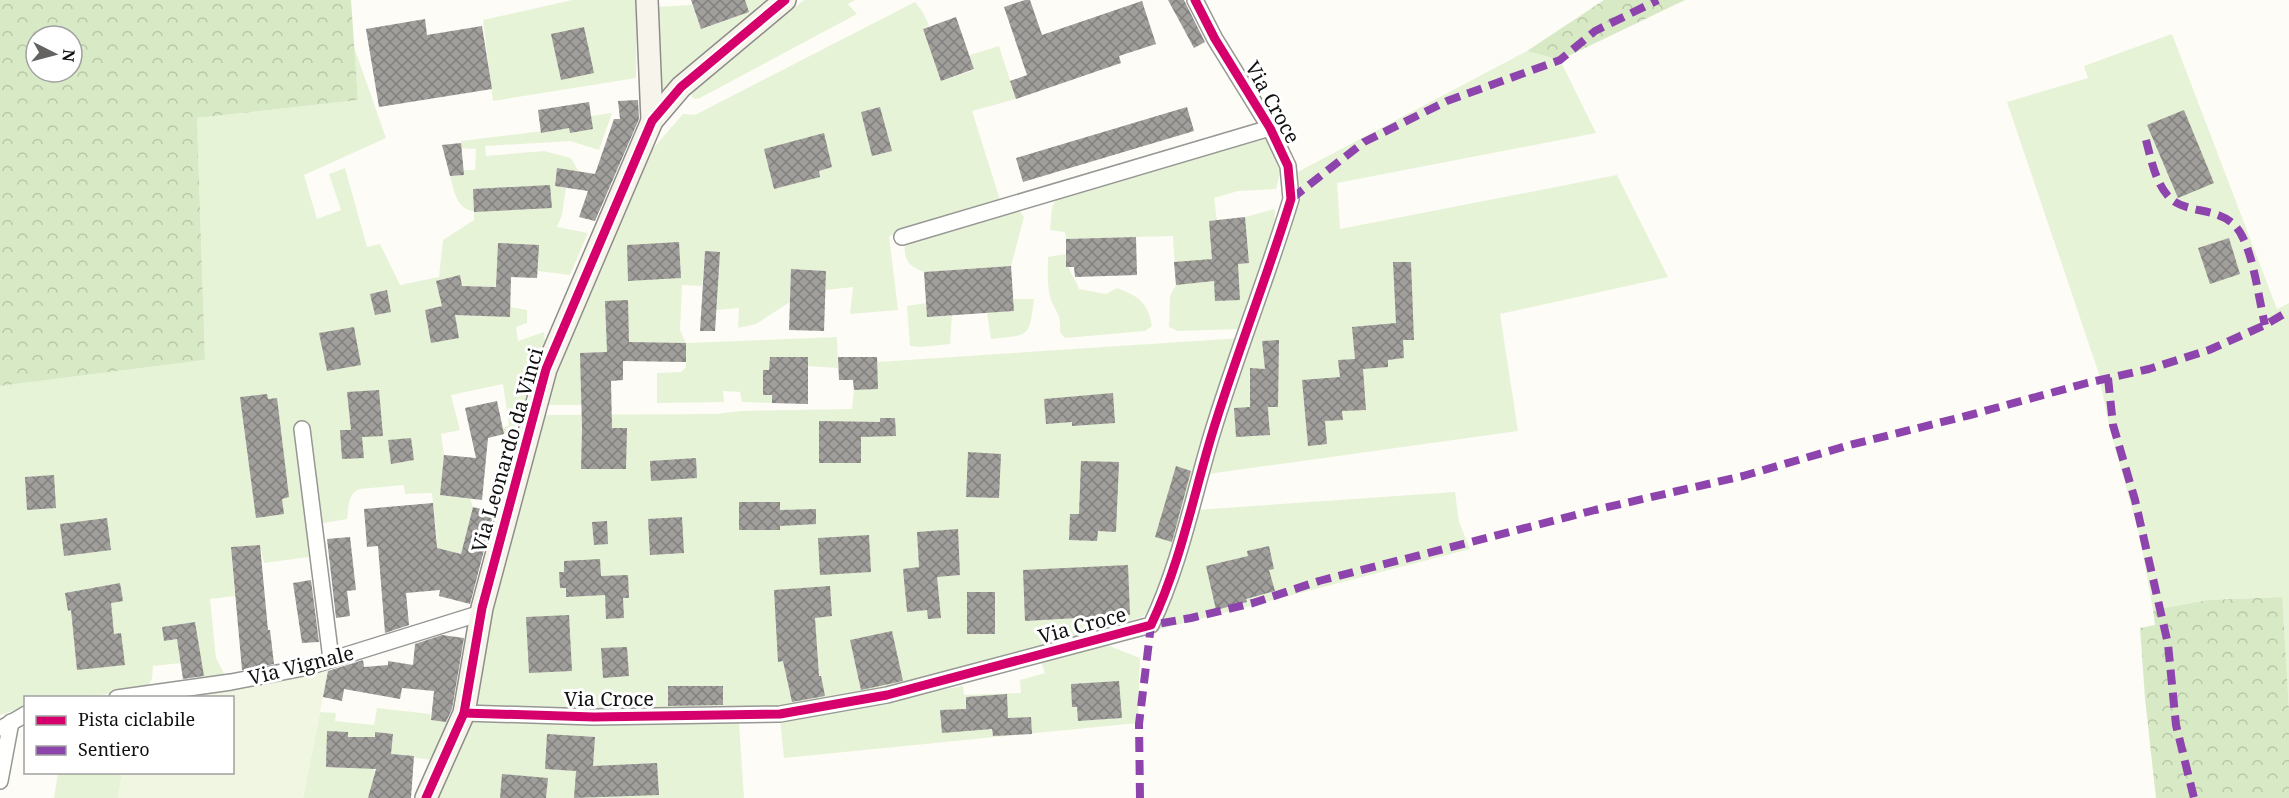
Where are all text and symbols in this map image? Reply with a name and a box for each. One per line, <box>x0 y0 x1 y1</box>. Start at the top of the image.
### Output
north arrow <box>24 24 84 84</box>
text: N <box>57 48 81 63</box>
street label: Via Croce <box>1239 56 1307 148</box>
street label: Via Leonardo da Vinci <box>465 344 549 555</box>
street label: Via Croce <box>1035 600 1129 650</box>
street label: Via Vignale <box>245 639 357 691</box>
street label: Via Croce <box>564 685 654 712</box>
legend <box>24 696 234 774</box>
text: Pista ciclabile <box>78 707 195 731</box>
text: Sentiero <box>78 737 150 761</box>

